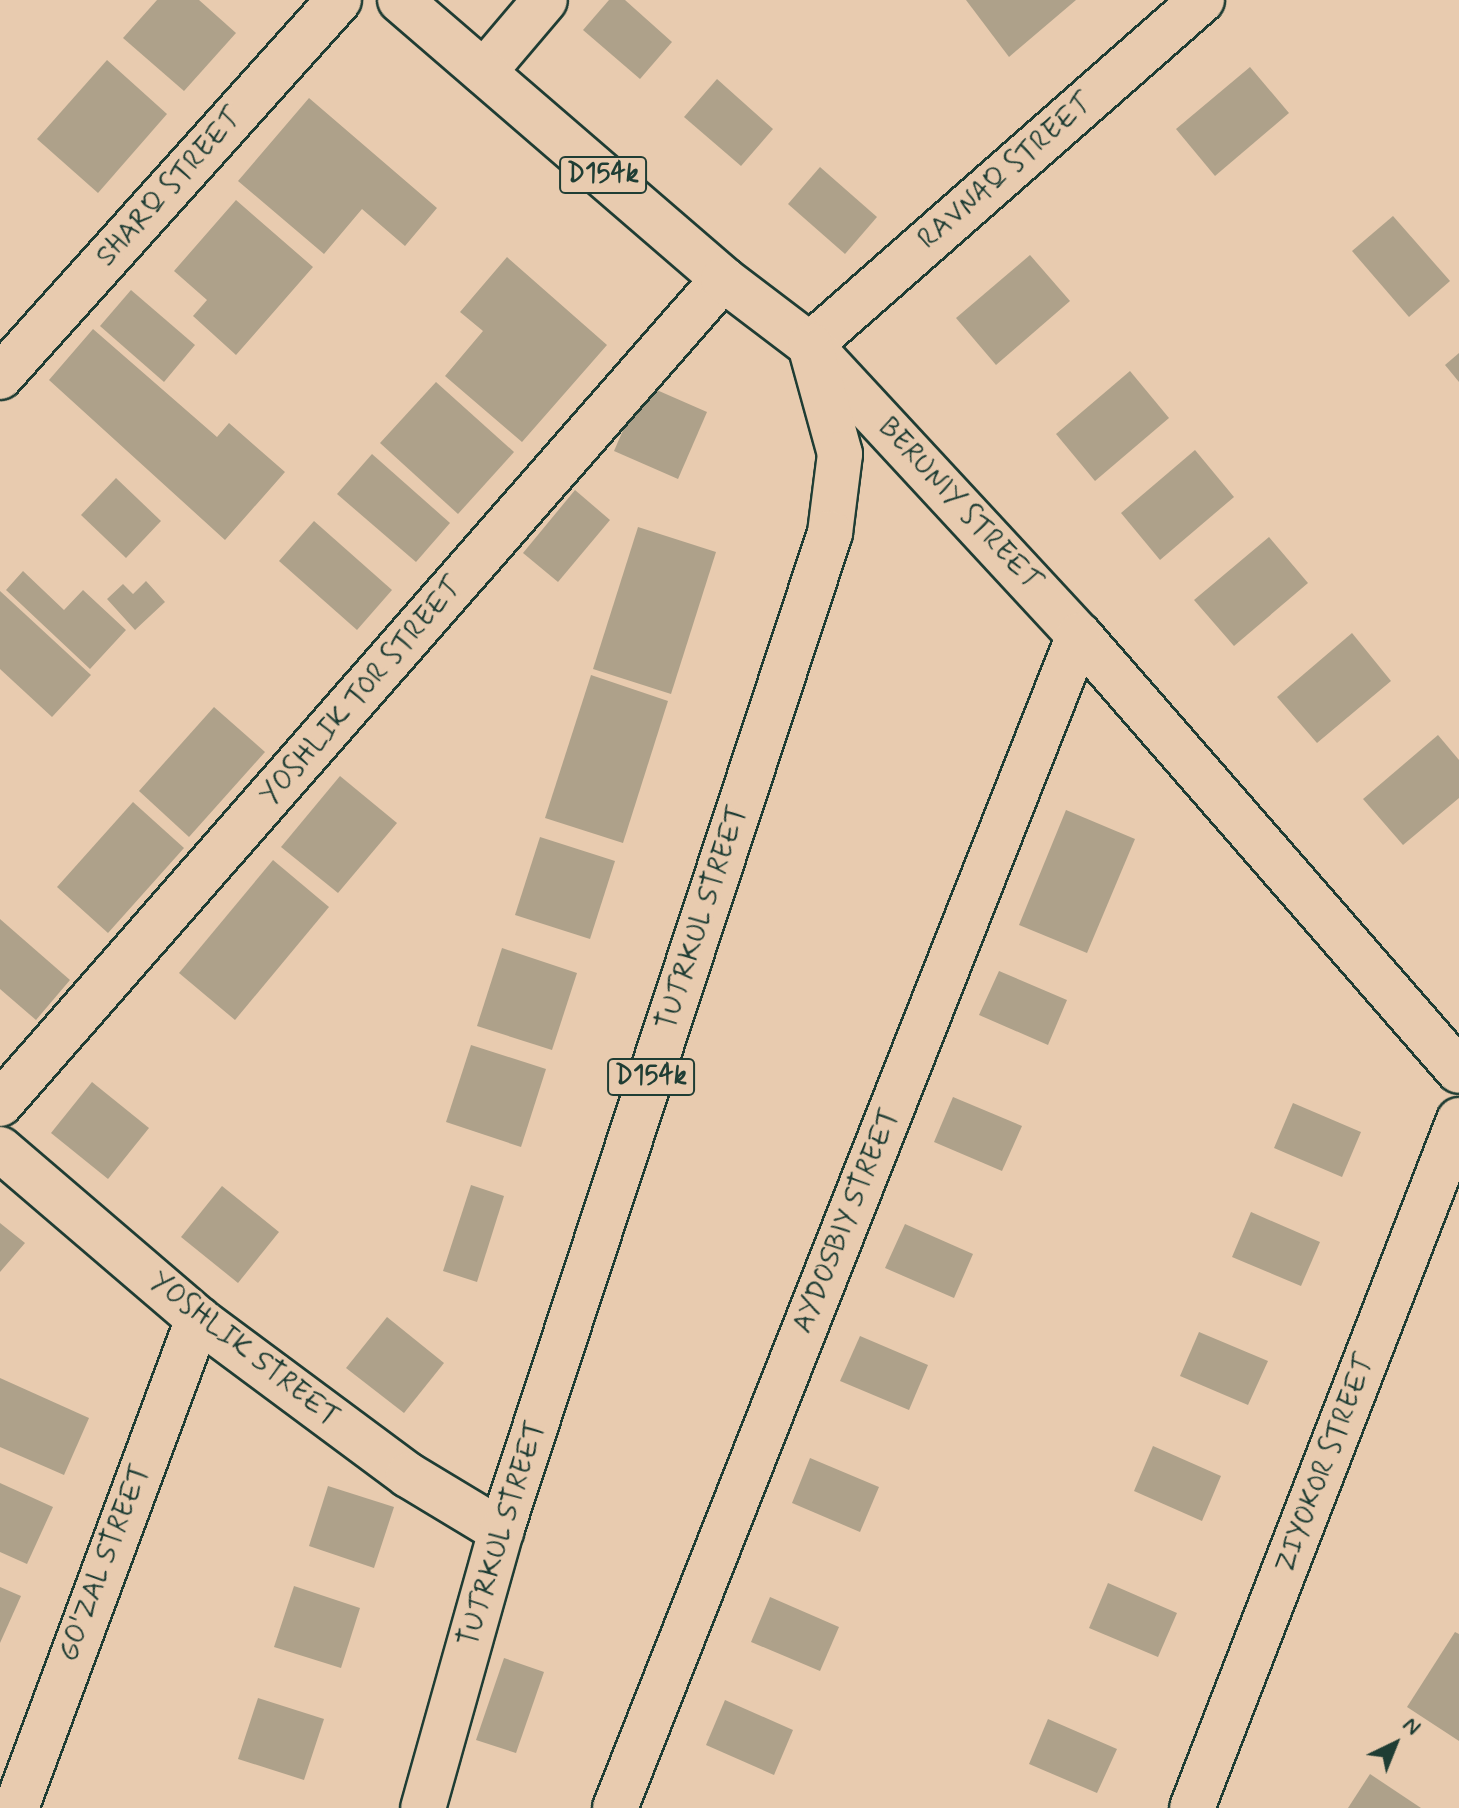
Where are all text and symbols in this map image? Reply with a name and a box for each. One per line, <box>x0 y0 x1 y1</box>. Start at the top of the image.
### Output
street label: RAVNAQ STREET <box>912 87 1100 257</box>
street label: SHARQ STREET <box>90 102 250 274</box>
road number: D154k <box>559 153 647 197</box>
street label: BERUNIY STREET <box>870 411 1048 599</box>
street label: YOSHLIK TOR STREET <box>254 571 470 813</box>
street label: TUTRKUL STREET <box>650 800 756 1036</box>
road number: D154k <box>607 1055 695 1099</box>
street label: AYDOSBIY STREET <box>786 1102 908 1340</box>
street label: YOSHLIK STREET <box>141 1264 347 1436</box>
street label: ZIYOKOR STREET <box>1269 1349 1383 1579</box>
street label: TUTRKUL STREET <box>452 1415 554 1653</box>
street label: GO'ZAL STREET <box>51 1458 159 1668</box>
north arrow <box>1355 1704 1435 1784</box>
text: N <box>1396 1711 1426 1742</box>

